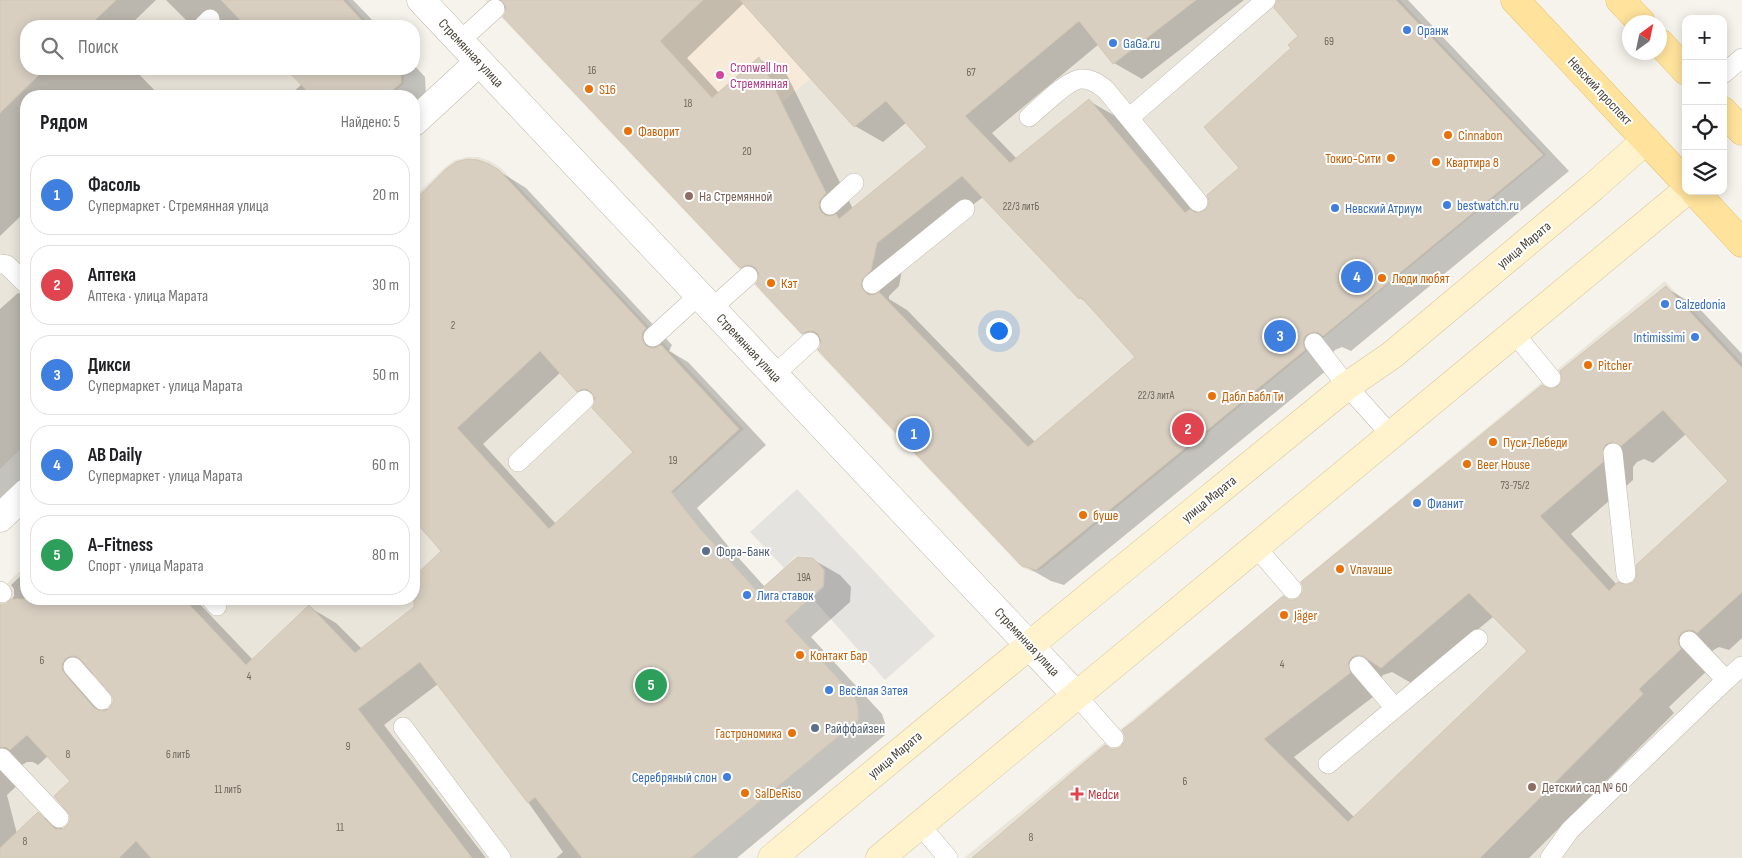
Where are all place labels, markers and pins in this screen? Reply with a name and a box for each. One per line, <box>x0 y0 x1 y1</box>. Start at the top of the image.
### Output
place label: Оранж <box>1417 22 1449 39</box>
marker: Оранж <box>1401 24 1413 36</box>
place label: GaGa.ru <box>1123 35 1160 52</box>
marker: GaGa.ru <box>1107 37 1119 49</box>
place label: Cronwell Inn Стремянная <box>730 59 788 92</box>
marker: Cronwell Inn Стремянная <box>714 69 726 81</box>
place label: S16 <box>599 81 616 98</box>
marker: S16 <box>583 83 595 95</box>
place label: Фаворит <box>638 123 680 140</box>
marker: Фаворит <box>622 125 634 137</box>
place label: Cinnabon <box>1458 127 1502 144</box>
marker: Cinnabon <box>1442 129 1454 141</box>
place label: Токио-Сити <box>1325 150 1381 167</box>
marker: Токио-Сити <box>1385 152 1397 164</box>
place label: Квартира 8 <box>1446 154 1499 171</box>
marker: Квартира 8 <box>1430 156 1442 168</box>
place label: На Стремянной <box>699 188 773 205</box>
marker: На Стремянной <box>683 190 695 202</box>
place label: bestwatch.ru <box>1457 197 1519 214</box>
marker: bestwatch.ru <box>1441 199 1453 211</box>
place label: Невский Атриум <box>1345 200 1422 217</box>
marker: Невский Атриум <box>1329 202 1341 214</box>
pin: 4 <box>1341 258 1373 296</box>
place label: Люди любят <box>1392 270 1450 287</box>
marker: Люди любят <box>1376 272 1388 284</box>
place label: Кэт <box>781 275 798 292</box>
marker: Кэт <box>765 277 777 289</box>
place label: Calzedonia <box>1675 296 1726 313</box>
marker: Calzedonia <box>1659 298 1671 310</box>
pin: 3 <box>1264 317 1296 355</box>
place label: Intimissimi <box>1634 329 1685 346</box>
marker: Intimissimi <box>1689 331 1701 343</box>
place label: Pitcher <box>1598 357 1632 374</box>
marker: Pitcher <box>1582 359 1594 371</box>
place label: Дабл Бабл Ти <box>1222 388 1284 405</box>
marker: Дабл Бабл Ти <box>1206 390 1218 402</box>
pin: 2 <box>1172 410 1204 448</box>
pin: 1 <box>898 415 930 453</box>
place label: Пуси-Лебеди <box>1503 434 1568 451</box>
marker: Пуси-Лебеди <box>1487 436 1499 448</box>
place label: Beer House <box>1477 456 1530 473</box>
marker: Beer House <box>1461 458 1473 470</box>
place label: Фианит <box>1427 495 1464 512</box>
marker: Фианит <box>1411 497 1423 509</box>
place label: буше <box>1093 507 1118 524</box>
marker: буше <box>1077 509 1089 521</box>
place label: Фора-Банк <box>716 543 770 560</box>
marker: Фора-Банк <box>700 545 712 557</box>
place label: Vлаvаше <box>1350 561 1392 578</box>
marker: Vлаvаше <box>1334 563 1346 575</box>
place label: Лига ставок <box>757 587 814 604</box>
marker: Лига ставок <box>741 589 753 601</box>
place label: Jäger <box>1293 607 1317 624</box>
marker: Jäger <box>1278 609 1290 621</box>
place label: Контакт Бар <box>810 647 868 664</box>
marker: Контакт Бар <box>794 649 806 661</box>
pin: 5 <box>635 666 667 704</box>
place label: Весёлая Затея <box>839 682 908 699</box>
marker: Весёлая Затея <box>823 684 835 696</box>
place label: Райффайзен <box>825 720 885 737</box>
marker: Райффайзен <box>809 722 821 734</box>
place label: Гастрономика <box>716 725 782 742</box>
marker: Гастрономика <box>786 727 798 739</box>
place label: Серебряный слон <box>632 769 717 786</box>
marker: Серебряный слон <box>721 771 733 783</box>
place label: Детский сад № 60 <box>1542 779 1628 796</box>
marker: Детский сад № 60 <box>1526 781 1538 793</box>
place label: SalDeRiso <box>755 785 802 802</box>
place label: Medси <box>1088 786 1119 803</box>
marker: SalDeRiso <box>739 787 751 799</box>
marker: Medси <box>1070 787 1084 801</box>

